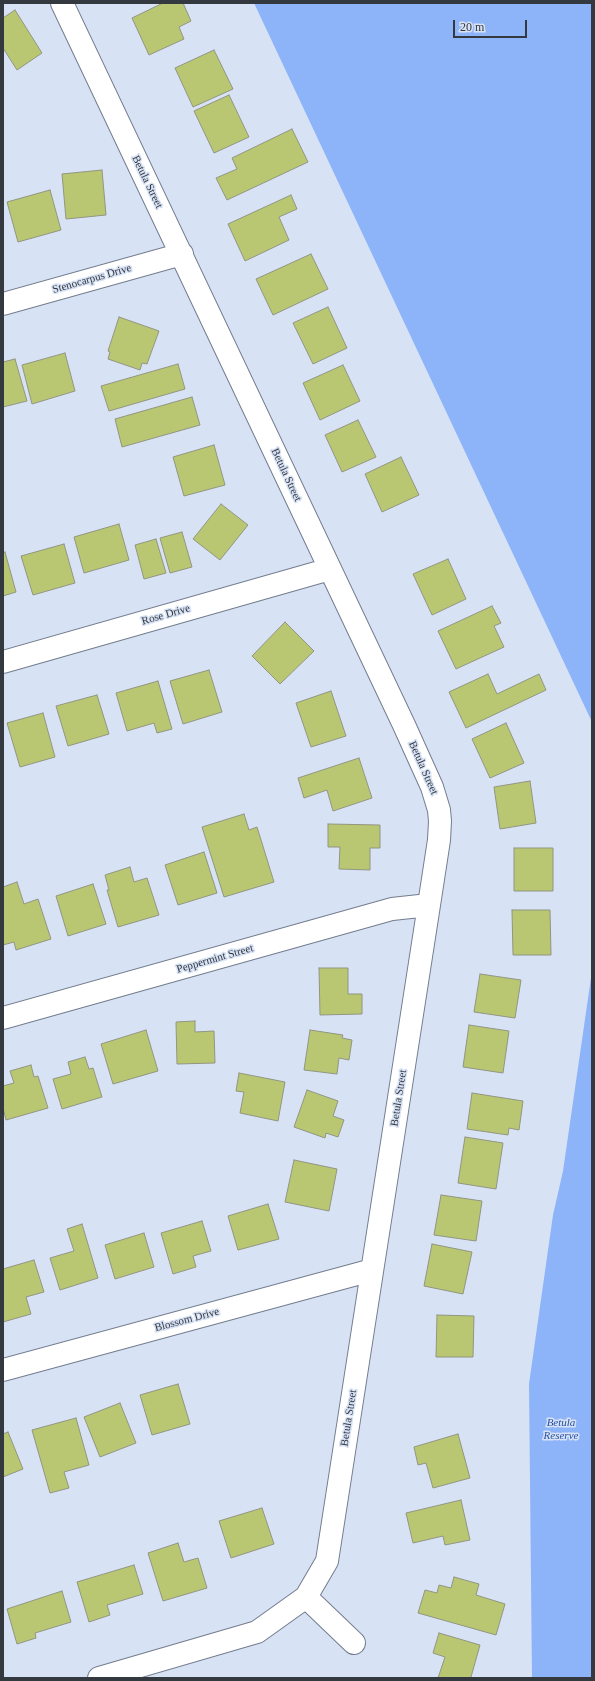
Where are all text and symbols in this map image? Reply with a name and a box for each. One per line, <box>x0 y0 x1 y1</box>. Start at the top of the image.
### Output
scale bar <box>455 12 529 38</box>
text: 20 m <box>460 20 484 34</box>
street label: Betula Street <box>129 153 165 211</box>
street label: Stenocarpus Drive <box>51 261 133 297</box>
street label: Betula Street <box>268 446 304 504</box>
street label: Rose Drive <box>140 602 192 628</box>
street label: Betula Street <box>405 739 441 797</box>
street label: Peppermint Street <box>175 942 255 976</box>
street label: Betula Street <box>388 1069 410 1127</box>
street label: Blossom Drive <box>153 1305 221 1335</box>
street label: Betula Street <box>338 1389 360 1447</box>
park label: Betula Reserve <box>544 1416 578 1442</box>

